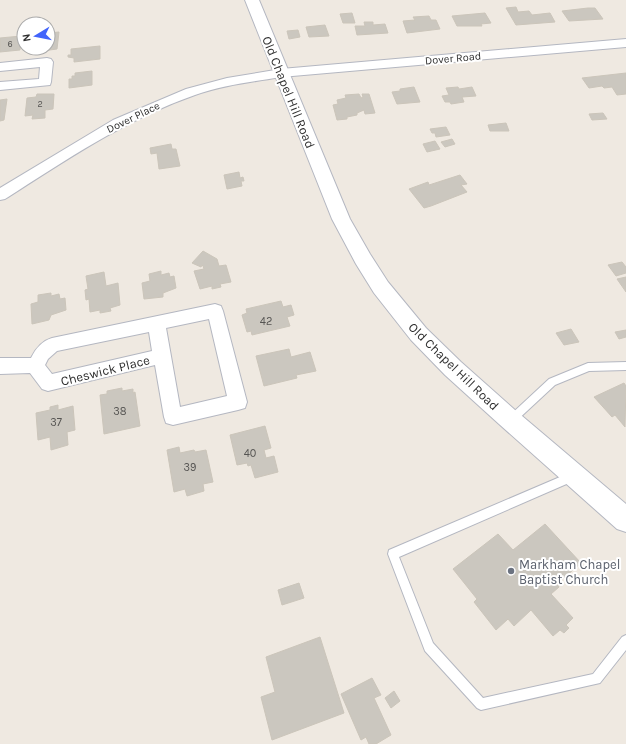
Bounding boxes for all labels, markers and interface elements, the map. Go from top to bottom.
north arrow [16,16,56,56]
text: N [20,33,34,43]
street label: Old Chapel Hill Road [259,34,318,150]
house number: 6 [7,39,13,49]
street label: Dover Road [424,50,482,67]
house number: 2 [37,99,43,109]
street label: Dover Place [104,99,162,136]
house number: 42 [260,315,272,328]
street label: Old Chapel Hill Road [405,319,502,413]
street label: Cheswick Place [59,352,151,389]
house number: 38 [113,405,127,418]
house number: 37 [50,416,62,429]
house number: 40 [244,447,256,460]
house number: 39 [184,461,196,474]
place label: Markham Chapel Baptist Church [519,557,620,587]
marker: Markham Chapel Baptist Church [506,566,516,576]

